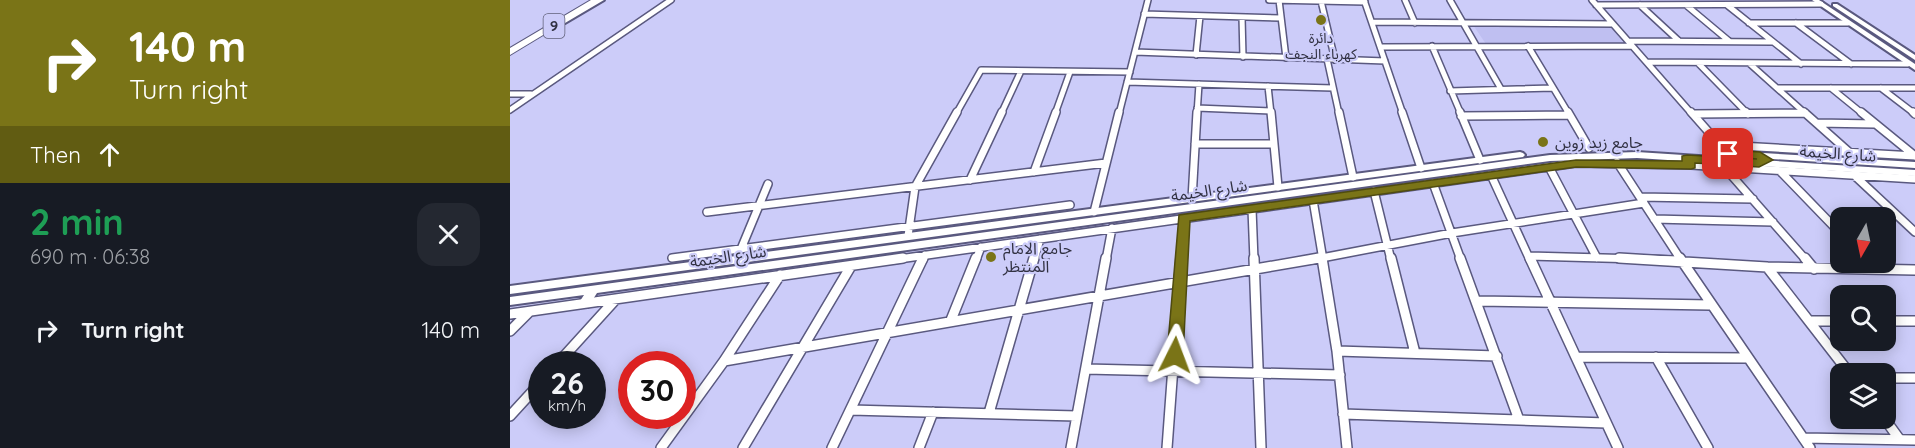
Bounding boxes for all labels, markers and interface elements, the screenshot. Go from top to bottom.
marker: دائرة كهرباء النجف [1314,13,1328,27]
road number: 9 [544,14,564,38]
text: 140 m [129,20,246,73]
icon: right [30,24,108,102]
place label: دائرة كهرباء النجف [1285,29,1357,63]
text: Turn right [129,72,248,106]
pin [1702,128,1753,179]
place label: جامع زيد زوين [1555,132,1643,155]
marker: جامع زيد زوين [1536,135,1550,149]
icon: arrive [1711,137,1744,170]
icon: ahead [93,138,126,171]
street label: شارع الخيمة [1799,140,1877,169]
text: Then [30,141,81,169]
street label: شارع الخيمة [1170,175,1249,208]
text: 2 min [30,199,124,244]
button: close [417,203,480,266]
north arrow [1830,207,1896,273]
map controls [1830,207,1896,429]
place label: جامع الامام المنتظر [1002,238,1072,276]
street label: شارع الخيمة [689,241,768,274]
text: 690 m · 06:38 [30,244,150,269]
marker: جامع الامام المنتظر [984,250,998,264]
button: search [1830,285,1896,351]
icon: right [30,314,63,347]
text: Turn right [81,316,185,344]
text: 140 m [421,316,480,344]
position arrow [1143,323,1207,387]
speed limit sign: 30 [618,351,696,429]
button: layers [1830,363,1896,429]
text: 26 [550,364,584,402]
text: km/h [548,396,586,415]

